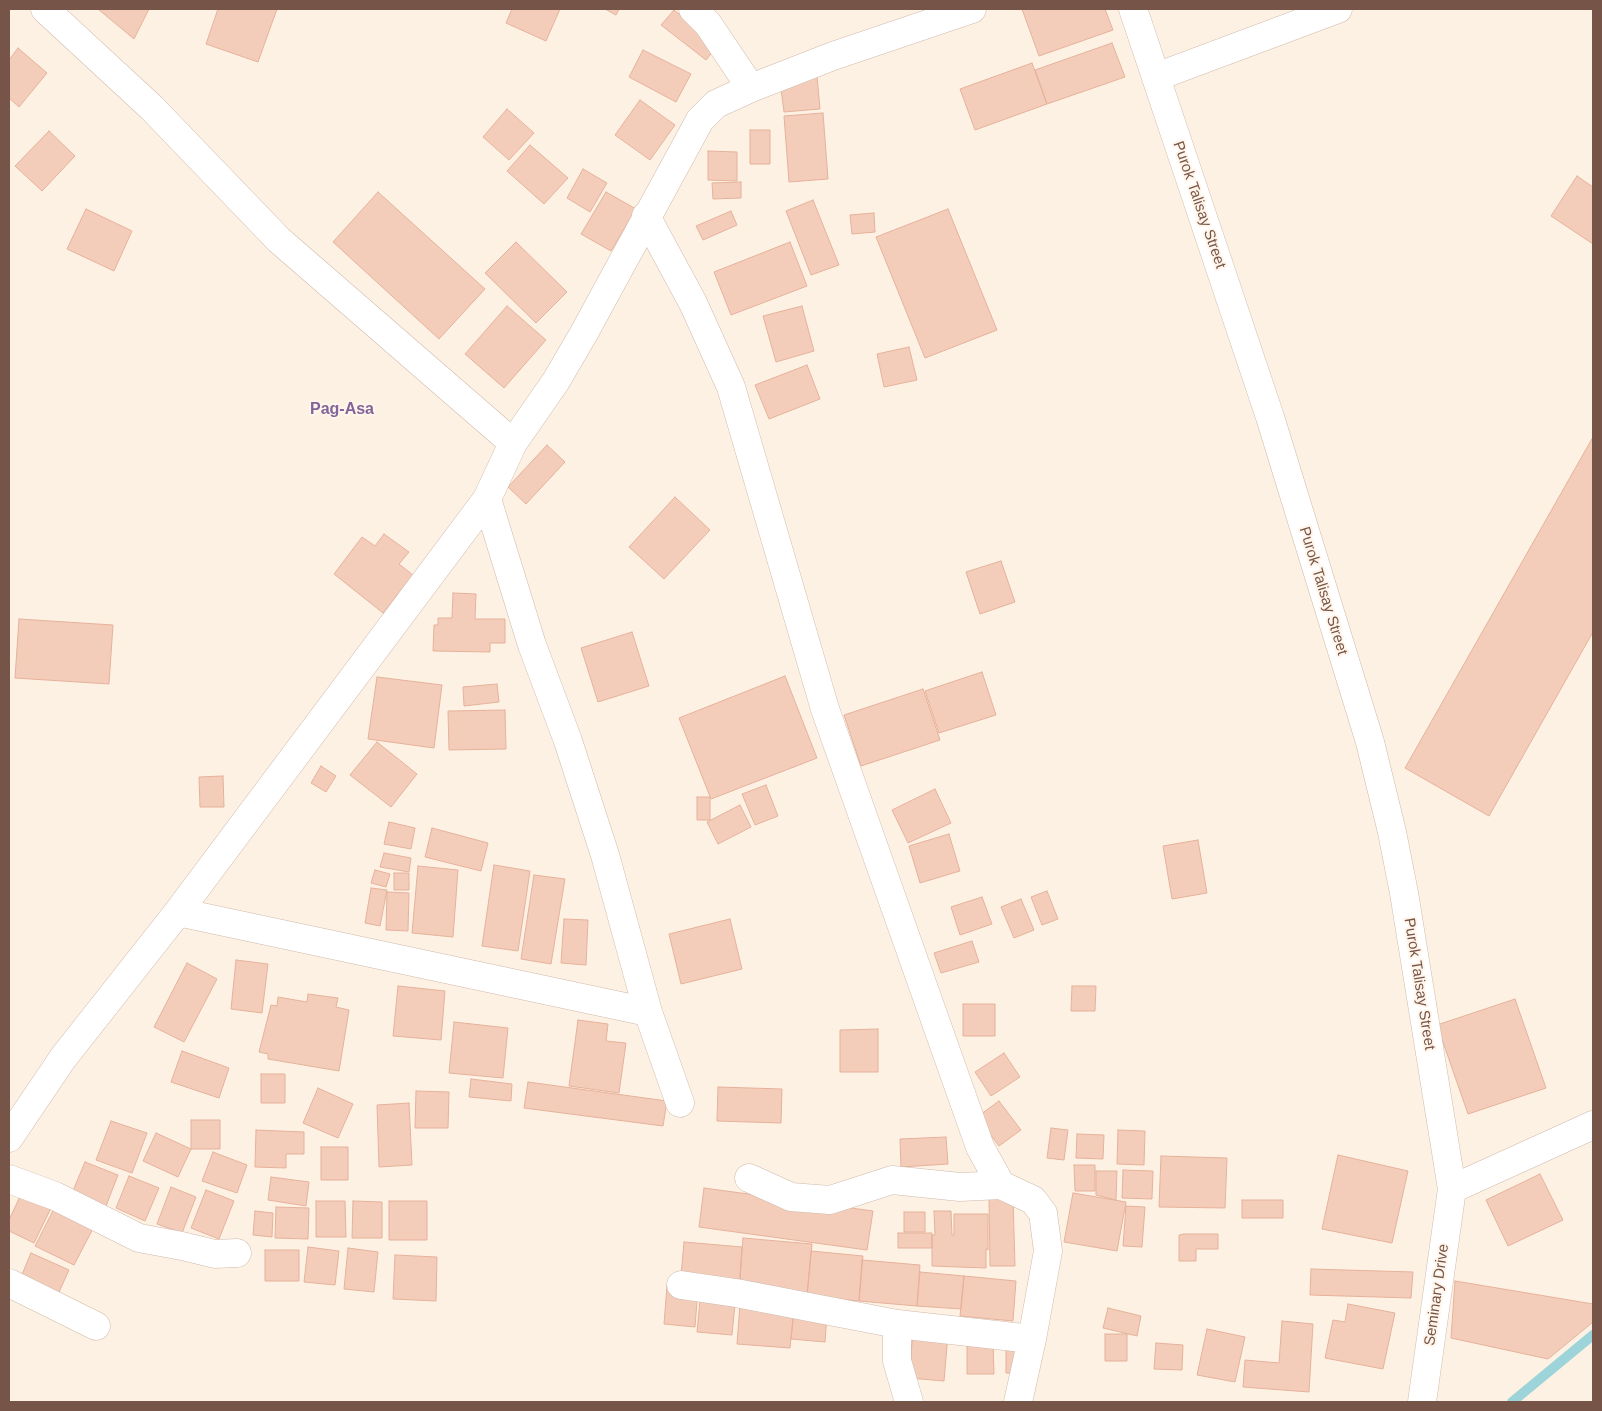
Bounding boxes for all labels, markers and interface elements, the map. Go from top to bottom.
street label: Purok Talisay Street [1169,139,1229,271]
district label: Pag-Asa [310,400,374,420]
street label: Purok Talisay Street [1295,525,1351,657]
street label: Purok Talisay Street [1400,917,1438,1051]
street label: Seminary Drive [1421,1243,1453,1347]

